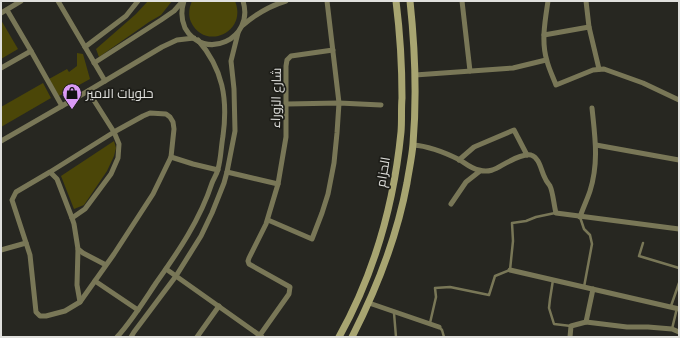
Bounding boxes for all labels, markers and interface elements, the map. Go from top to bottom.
street label: شارع الزوراء [268,68,285,128]
shop icon: حلويات الامير [61,82,83,110]
place label: حلويات الامير [85,86,153,101]
street label: الحزام [373,156,395,189]

